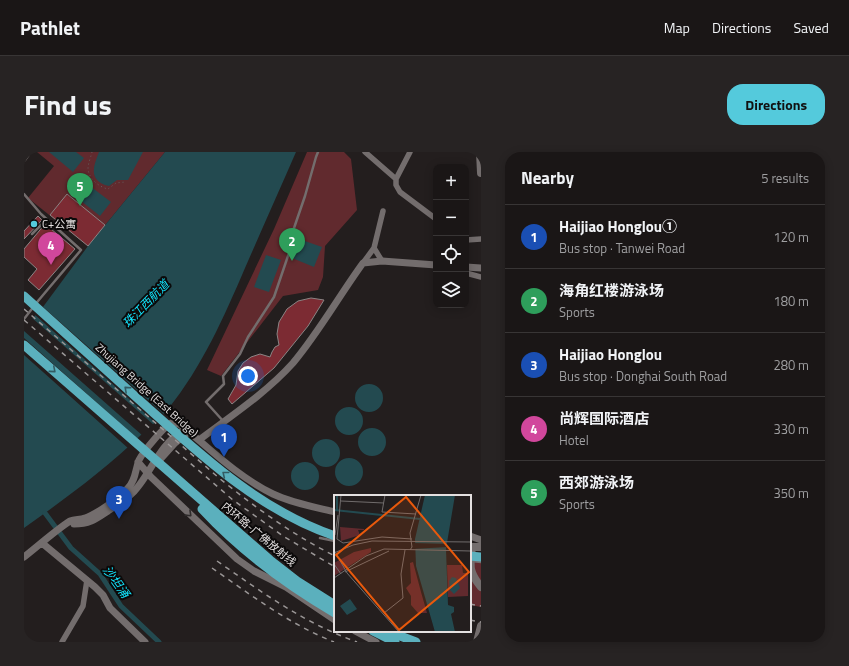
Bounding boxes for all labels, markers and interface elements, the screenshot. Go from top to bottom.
text: Pathlet [20,13,80,42]
text: Map [664,17,690,38]
text: Directions [712,17,771,38]
text: Saved [793,17,829,38]
text: Find us [24,83,112,126]
button: Directions [727,84,825,125]
map controls [433,164,469,308]
button: + [433,164,469,200]
text: Nearby [521,165,574,191]
text: 5 results [761,168,809,188]
pin: 5 [67,173,93,206]
button: − [433,200,469,236]
text: Haijiao Honglou① [559,215,677,238]
place label: C+公寓 [42,216,76,232]
marker: C+公寓 [29,219,39,229]
text: 1 [530,227,538,247]
text: 120 m [773,227,809,247]
pin: 2 [279,228,305,261]
pin: 4 [38,232,64,265]
button: locate [433,236,469,272]
text: Bus stop · Tanwei Road [559,238,685,258]
button: layers [433,272,469,308]
water label: 珠江西航道 [118,274,175,332]
text: 海角红楼游泳场 [559,279,664,302]
text: 2 [530,291,538,311]
text: 180 m [773,291,809,311]
text: Sports [559,302,595,322]
street label: Zhujiang Bridge (East Bridge) [92,340,202,441]
text: Haijiao Honglou [559,343,662,366]
text: 3 [530,355,538,375]
text: 280 m [773,355,809,375]
one-way arrow [49,366,56,373]
your location [238,366,258,386]
text: Bus stop · Donghai South Road [559,366,727,386]
one-way arrow [124,386,132,393]
text: 尚辉国际酒店 [559,407,649,430]
text: 4 [530,419,538,439]
text: 330 m [773,419,809,439]
pin: 1 [211,424,237,457]
text: Hotel [559,430,589,450]
text: 西郊游泳场 [559,471,634,494]
one-way arrow [222,472,230,479]
text: 5 [530,483,538,503]
text: 350 m [773,483,809,503]
pin: 3 [106,486,132,519]
text: Sports [559,494,595,514]
inset map [334,495,471,632]
street label: 内环路-广佛放射线 [218,498,300,570]
one-way arrow [184,509,192,516]
water label: 沙坦涌 [98,562,136,603]

